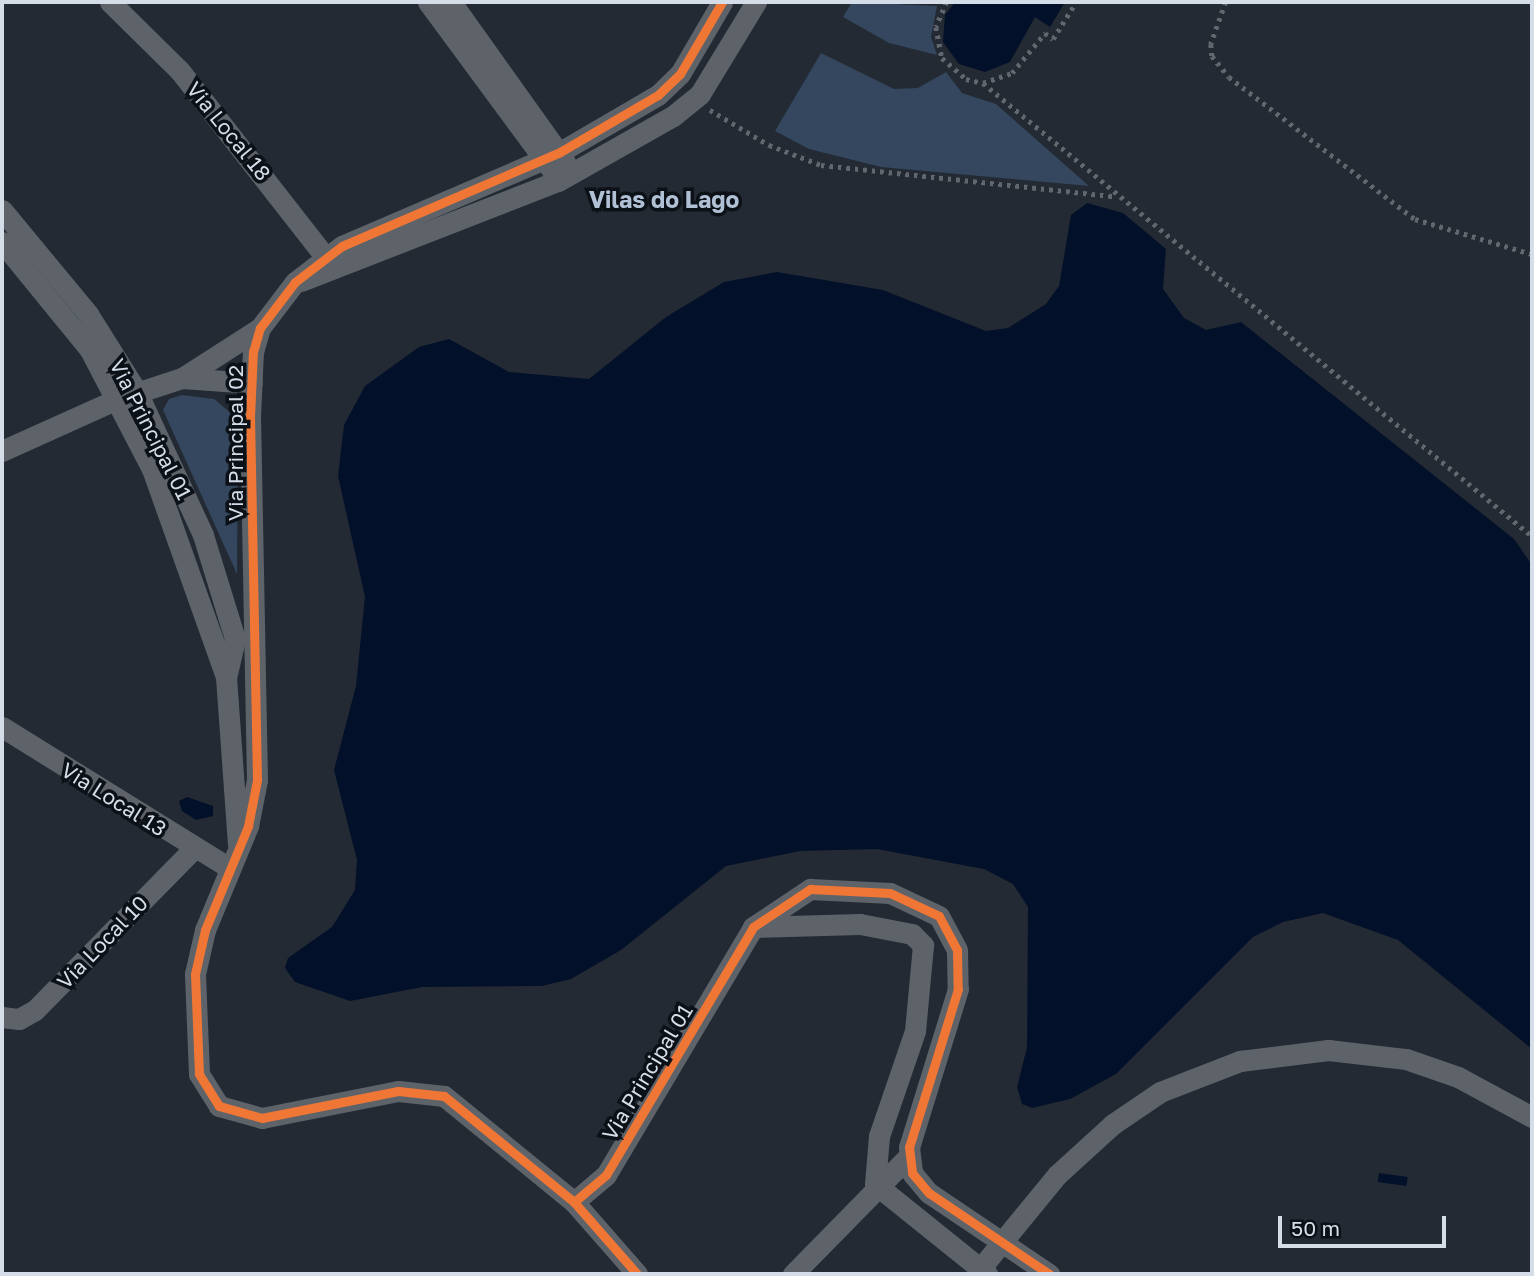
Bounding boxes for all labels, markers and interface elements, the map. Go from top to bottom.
street label: Via Local 18 [182,77,276,185]
district label: Vilas do Lago [589,185,739,213]
street label: Via Principal 01 [105,355,197,503]
street label: Via Principal 02 [222,365,248,521]
street label: Via Local 13 [57,757,171,841]
street label: Via Local 10 [51,890,153,994]
street label: Via Principal 01 [596,999,698,1145]
scale bar [1282,1202,1450,1246]
text: 50 m [1291,1215,1340,1241]

